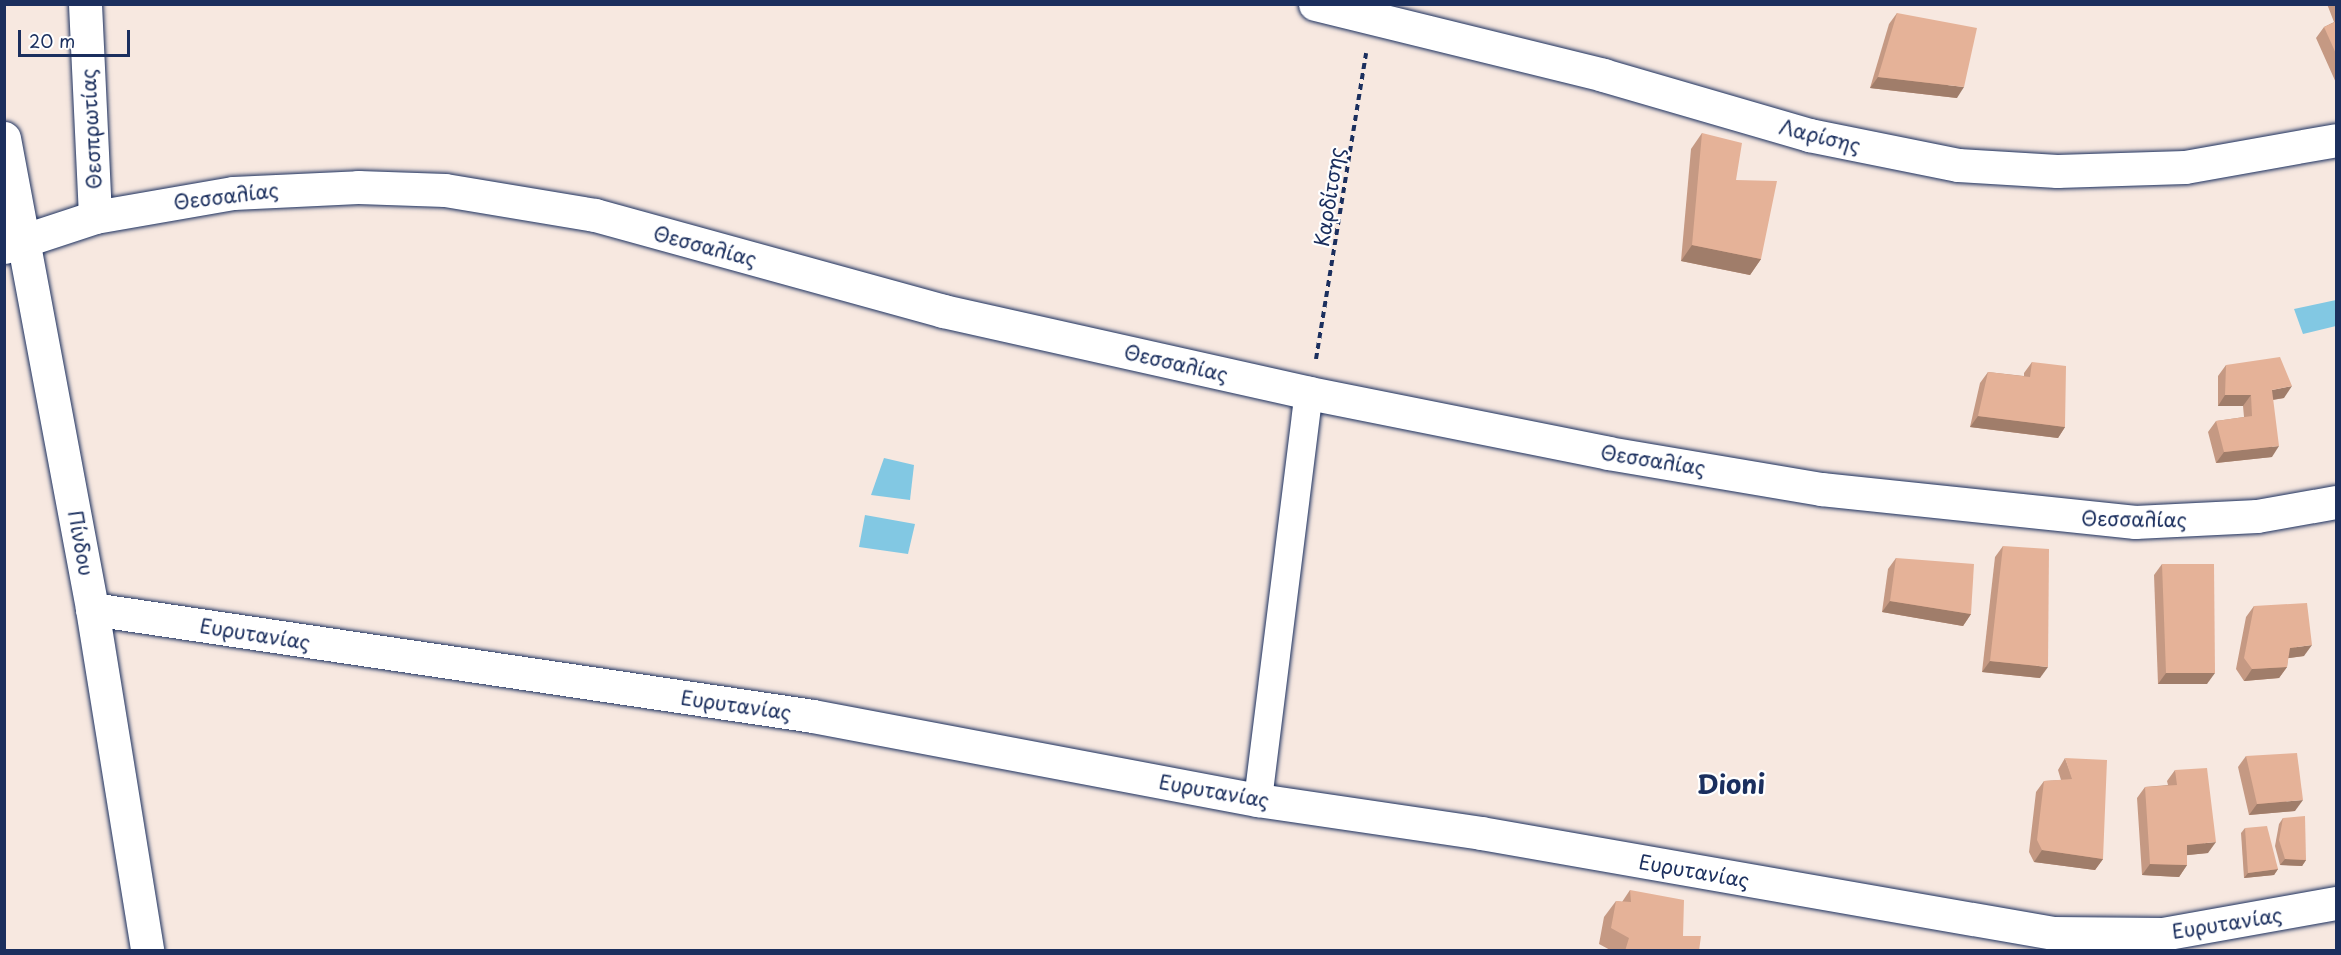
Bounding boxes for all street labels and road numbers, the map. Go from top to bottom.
street label: Θεσπρωτίας [76,68,106,190]
street label: Λαρίσης [1777,114,1863,158]
street label: Καρδίτσης [1309,146,1349,248]
street label: Θεσσαλίας [172,178,280,214]
street label: Θεσσαλίας [651,221,759,271]
street label: Θεσσαλίας [1122,339,1230,387]
street label: Θεσσαλίας [1599,440,1707,480]
street label: Θεσσαλίας [2081,506,2187,532]
street label: Πίνδου [63,508,99,578]
street label: Ευρυτανίας [198,613,312,655]
street label: Ευρυτανίας [679,685,793,725]
street label: Ευρυτανίας [1157,770,1271,812]
street label: Ευρυτανίας [1637,850,1751,892]
street label: Ευρυτανίας [2170,902,2284,944]

